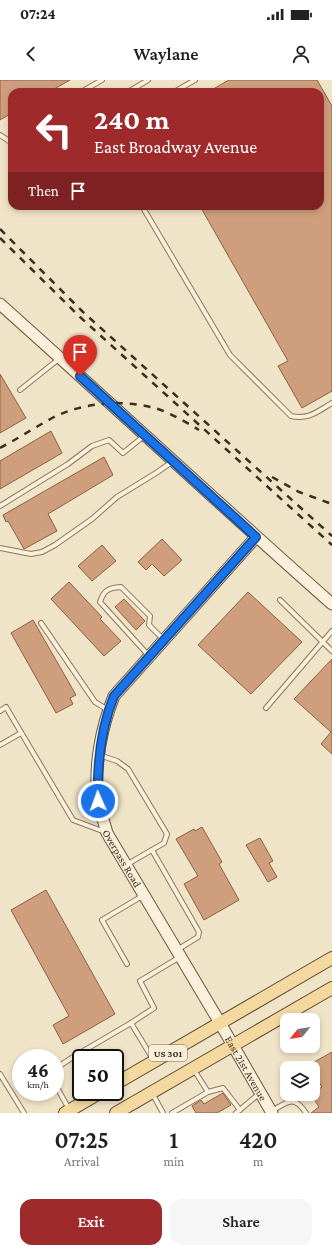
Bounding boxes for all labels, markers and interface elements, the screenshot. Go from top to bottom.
text: 07:24 [20,6,56,22]
icon: back [20,43,42,65]
icon: person [290,43,312,65]
text: Waylane [134,44,198,64]
icon: left [28,104,80,156]
text: 240 m [94,104,169,135]
text: East Broadway Avenue [94,137,257,157]
icon: arrive [67,180,89,202]
text: Then [28,183,59,199]
pin [63,335,97,376]
icon: arrive [69,341,91,363]
position arrow [77,780,119,822]
street label: Overpass Road [100,827,144,889]
north arrow [280,1013,320,1053]
map controls [280,1013,320,1101]
street label: East 21st Avenue [223,1034,270,1103]
road number: US 301 [149,1045,187,1061]
speed limit sign: 50 [72,1049,124,1101]
text: 46 [27,1059,49,1081]
button: layers [280,1061,320,1101]
text: km/h [27,1079,49,1090]
text: 07:25 [55,1126,109,1153]
text: 1 [170,1126,178,1153]
text: 420 [239,1126,277,1153]
text: Arrival [64,1154,99,1169]
text: min [163,1154,184,1169]
text: m [253,1154,263,1169]
button: Exit [20,1199,162,1245]
button: Share [170,1199,312,1245]

